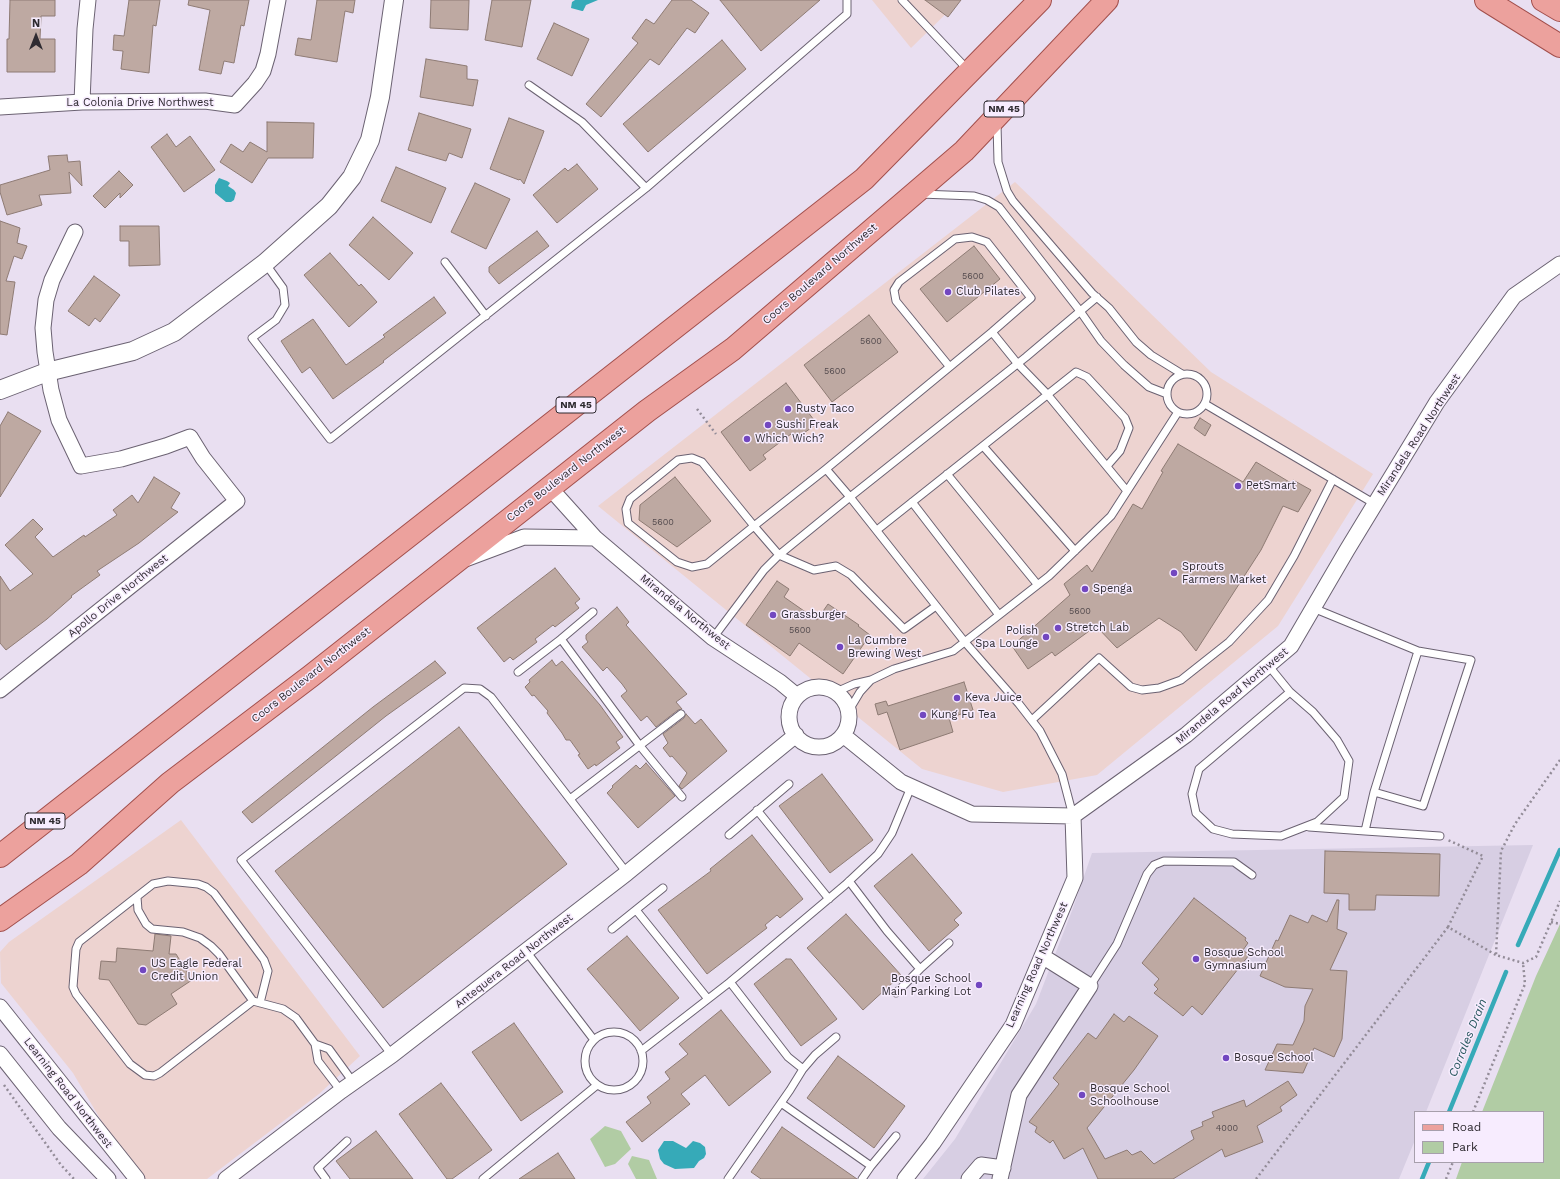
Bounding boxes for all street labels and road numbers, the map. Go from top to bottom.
street label: La Colonia Drive Northwest [66,96,214,110]
road number: NM 45 [984,101,1024,117]
street label: Coors Boulevard Northwest [760,221,880,327]
street label: Mirandela Road Northwest [1375,372,1463,498]
road number: NM 45 [556,397,596,413]
street label: Coors Boulevard Northwest [504,423,628,525]
street label: Apollo Drive Northwest [65,552,171,640]
street label: Mirandela Northwest [637,572,733,652]
street label: Coors Boulevard Northwest [249,624,373,726]
street label: Mirandela Road Northwest [1173,645,1291,747]
road number: NM 45 [25,813,65,829]
street label: Learning Road Northwest [1003,900,1071,1030]
street label: Antequera Road Northwest [453,911,575,1011]
street label: Learning Road Northwest [21,1035,115,1151]

